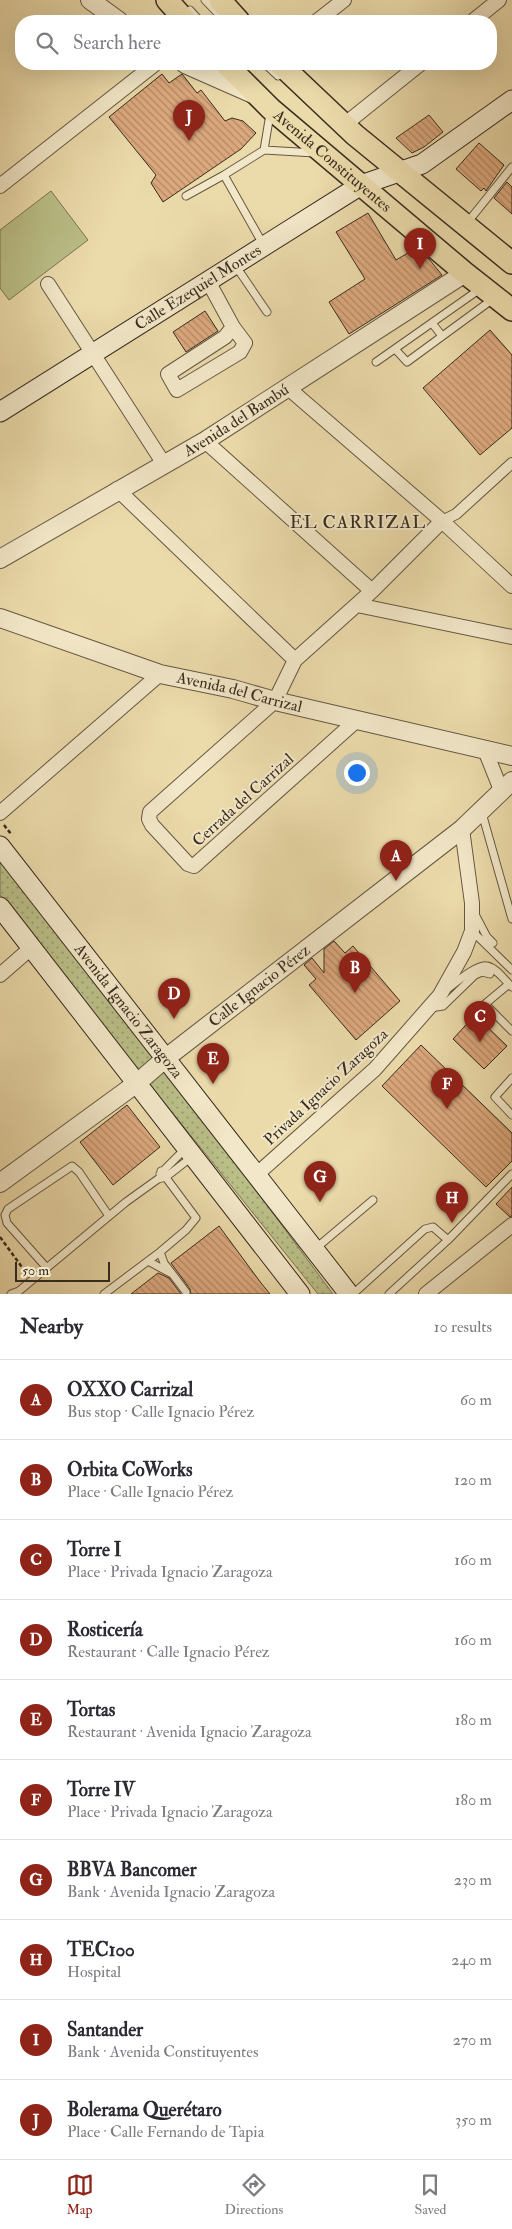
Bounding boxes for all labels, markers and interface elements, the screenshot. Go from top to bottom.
search box [15,15,497,70]
icon: search [33,29,61,57]
text: Search here [73,31,161,55]
pin: J [173,100,205,141]
street label: Avenida Constituyentes [268,105,396,216]
pin: I [404,228,436,269]
street label: Calle Ezequiel Montes [131,240,265,335]
street label: Avenida del Bambú [179,379,293,462]
district label: EL CARRIZAL [290,511,426,534]
street label: Avenida del Carrizal [174,667,304,717]
street label: Cerrada del Carrizal [188,749,298,851]
your location [344,760,370,786]
pin: A [380,840,412,881]
street label: Avenida Ignacio Zaragoza [69,939,187,1083]
street label: Calle Ignacio Pérez [205,940,315,1031]
pin: B [339,952,371,993]
pin: D [158,978,190,1019]
pin: C [464,1001,496,1042]
street label: Privada Ignacio Zaragoza [260,1024,393,1150]
pin: E [197,1043,229,1084]
pin: F [431,1068,463,1109]
pin: G [304,1161,336,1202]
pin: H [436,1182,468,1223]
scale bar [15,1259,110,1282]
text: 50 m [22,1262,49,1279]
text: Nearby [20,1313,83,1340]
text: 10 results [434,1317,492,1337]
text: OXXO Carrizal [67,1378,193,1402]
text: A [31,1390,41,1410]
text: 60 m [460,1390,492,1410]
text: Bus stop · Calle Ignacio Pérez [67,1402,254,1422]
text: Orbita CoWorks [67,1458,192,1482]
text: B [31,1470,41,1490]
text: 120 m [454,1470,492,1490]
text: Place · Calle Ignacio Pérez [67,1482,233,1502]
text: Torre I [67,1538,122,1562]
text: C [30,1550,42,1570]
text: 160 m [454,1550,492,1570]
text: Place · Privada Ignacio Zaragoza [67,1562,273,1582]
text: Rosticería [67,1618,143,1642]
text: D [29,1630,43,1650]
text: 160 m [454,1630,492,1650]
text: Restaurant · Calle Ignacio Pérez [67,1642,270,1662]
text: Tortas [67,1698,115,1722]
text: E [30,1710,42,1730]
text: 180 m [455,1710,492,1730]
text: Restaurant · Avenida Ignacio Zaragoza [67,1722,312,1742]
text: Torre IV [67,1778,135,1802]
text: F [31,1790,41,1810]
text: 180 m [455,1790,492,1810]
text: Place · Privada Ignacio Zaragoza [67,1802,273,1822]
text: BBVA Bancomer [67,1858,196,1882]
text: G [29,1870,43,1890]
text: 230 m [454,1870,492,1890]
text: Bank · Avenida Ignacio Zaragoza [67,1882,275,1902]
text: TEC100 [67,1938,135,1962]
text: H [29,1950,43,1970]
text: 240 m [451,1950,492,1970]
text: Hospital [67,1962,121,1982]
text: Santander [67,2018,143,2042]
text: I [33,2030,39,2050]
text: 270 m [453,2030,492,2050]
text: Bank · Avenida Constituyentes [67,2042,258,2062]
text: Bolerama Querétaro [67,2098,222,2122]
text: J [33,2110,39,2130]
text: 350 m [455,2110,492,2130]
text: Place · Calle Fernando de Tapia [67,2122,264,2142]
tab: Map [66,2171,94,2218]
tab: Directions [225,2171,283,2218]
tab: Saved [414,2171,446,2218]

